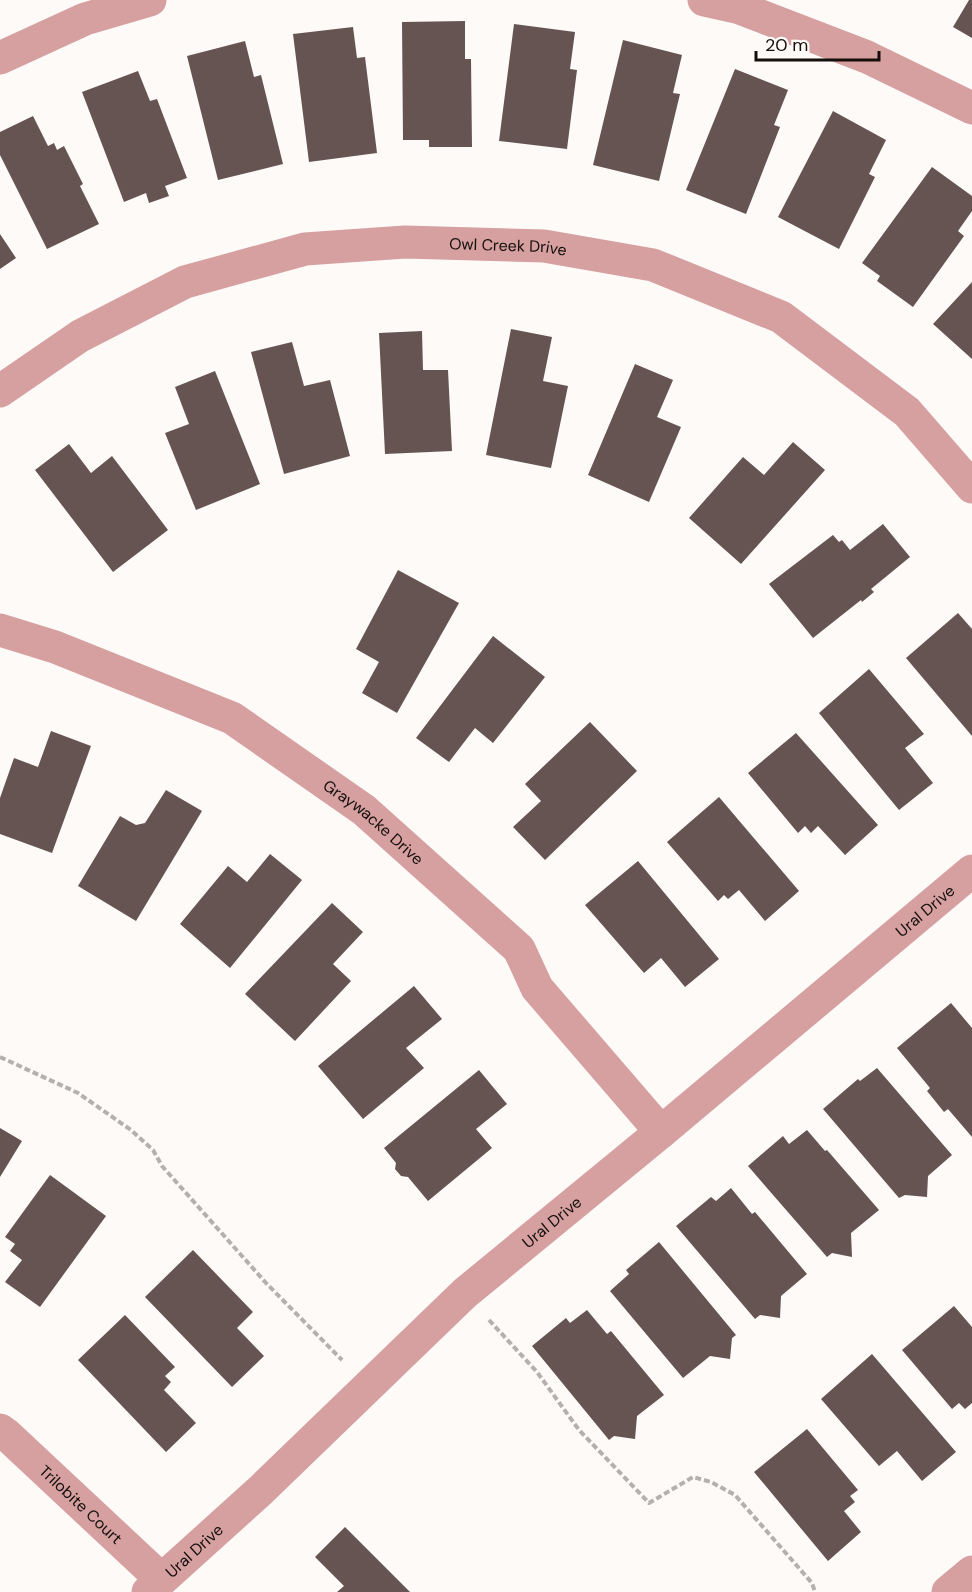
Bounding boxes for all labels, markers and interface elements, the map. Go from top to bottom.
scale bar [756,24,879,62]
text: 20 m [765,33,808,57]
street label: Owl Creek Drive [449,233,568,261]
street label: Graywacke Drive [319,775,428,869]
street label: Ural Drive [891,880,959,942]
street label: Ural Drive [518,1192,586,1253]
street label: Trilobite Court [35,1461,127,1549]
street label: Ural Drive [161,1519,228,1582]

